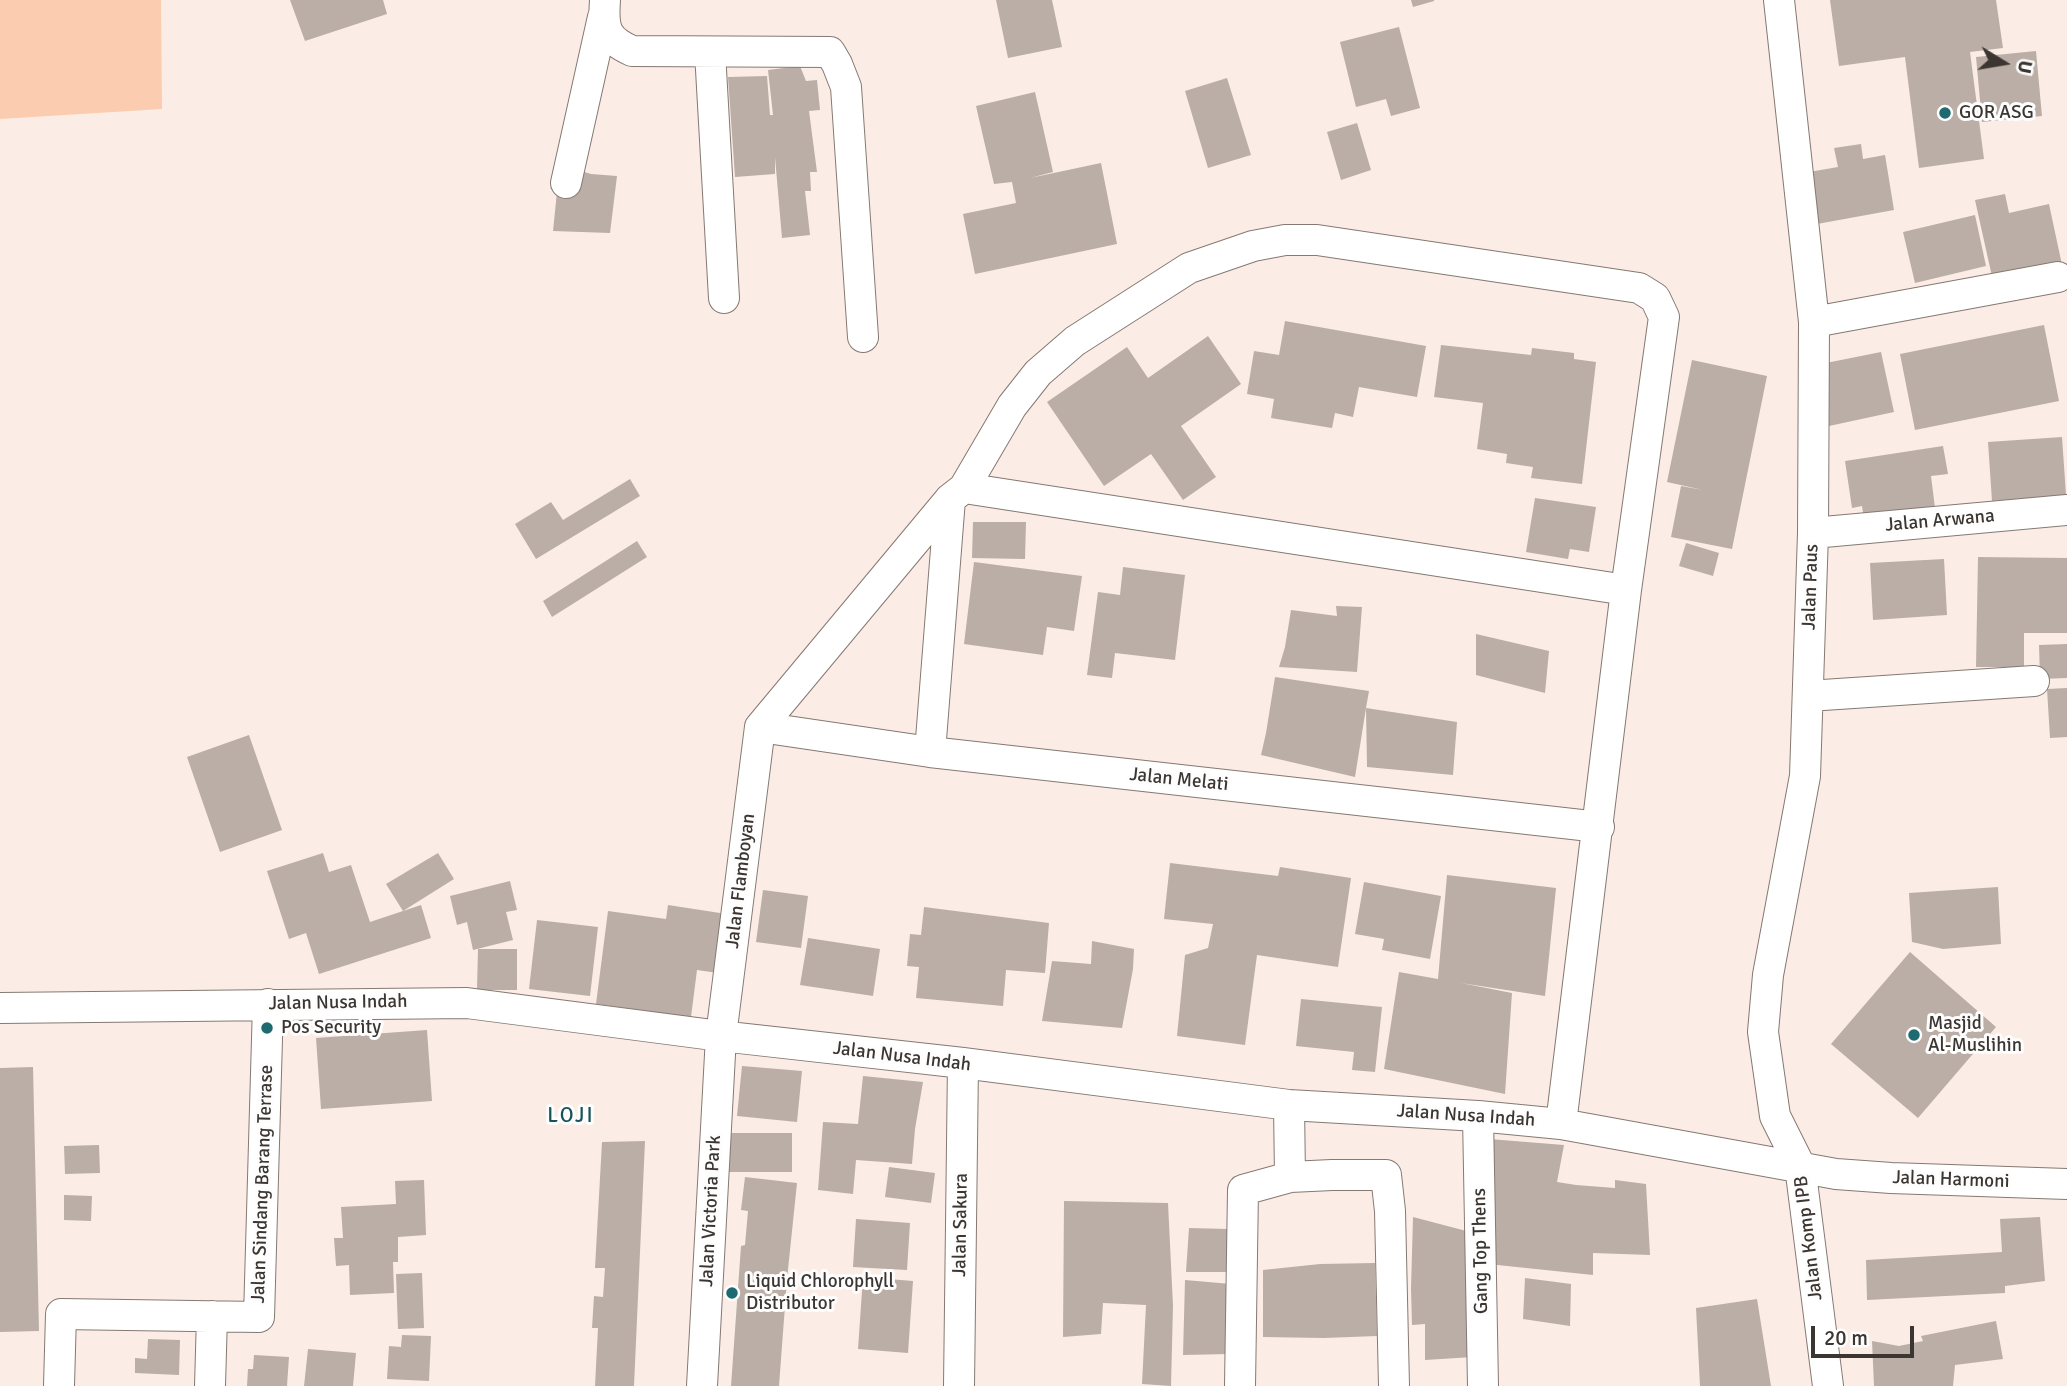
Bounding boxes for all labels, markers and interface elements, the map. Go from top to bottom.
north arrow [1969,28,2039,98]
text: U [2012,58,2038,76]
place label: GOR ASG [1959,102,2034,124]
marker: GOR ASG [1937,105,1953,121]
street label: Jalan Arwana [1884,505,1996,537]
street label: Jalan Paus [1798,544,1824,630]
street label: Jalan Melati [1128,763,1230,797]
street label: Jalan Flamboyan [721,812,761,950]
street label: Jalan Nusa Indah [268,990,408,1016]
place label: Masjid Al-Muslihin [1928,1013,2022,1057]
place label: Pos Security [281,1017,381,1039]
marker: Pos Security [259,1020,275,1036]
marker: Masjid Al-Muslihin [1906,1027,1922,1043]
street label: Jalan Nusa Indah [832,1037,972,1077]
street label: Jalan Sindang Barang Terrase [247,1064,279,1304]
street label: Jalan Nusa Indah [1396,1100,1536,1132]
district label: LOJI [548,1103,594,1129]
street label: Jalan Victoria Park [696,1135,726,1287]
street label: Jalan Harmoni [1892,1167,2010,1193]
street label: Jalan Sakura [949,1173,973,1277]
street label: Jalan Komp IPB [1790,1174,1828,1302]
street label: Gang Top Thens [1469,1188,1493,1314]
place label: Liquid Chlorophyll Distributor [746,1271,894,1315]
marker: Liquid Chlorophyll Distributor [724,1285,740,1301]
scale bar [1815,1312,1918,1356]
text: 20 m [1824,1325,1868,1351]

